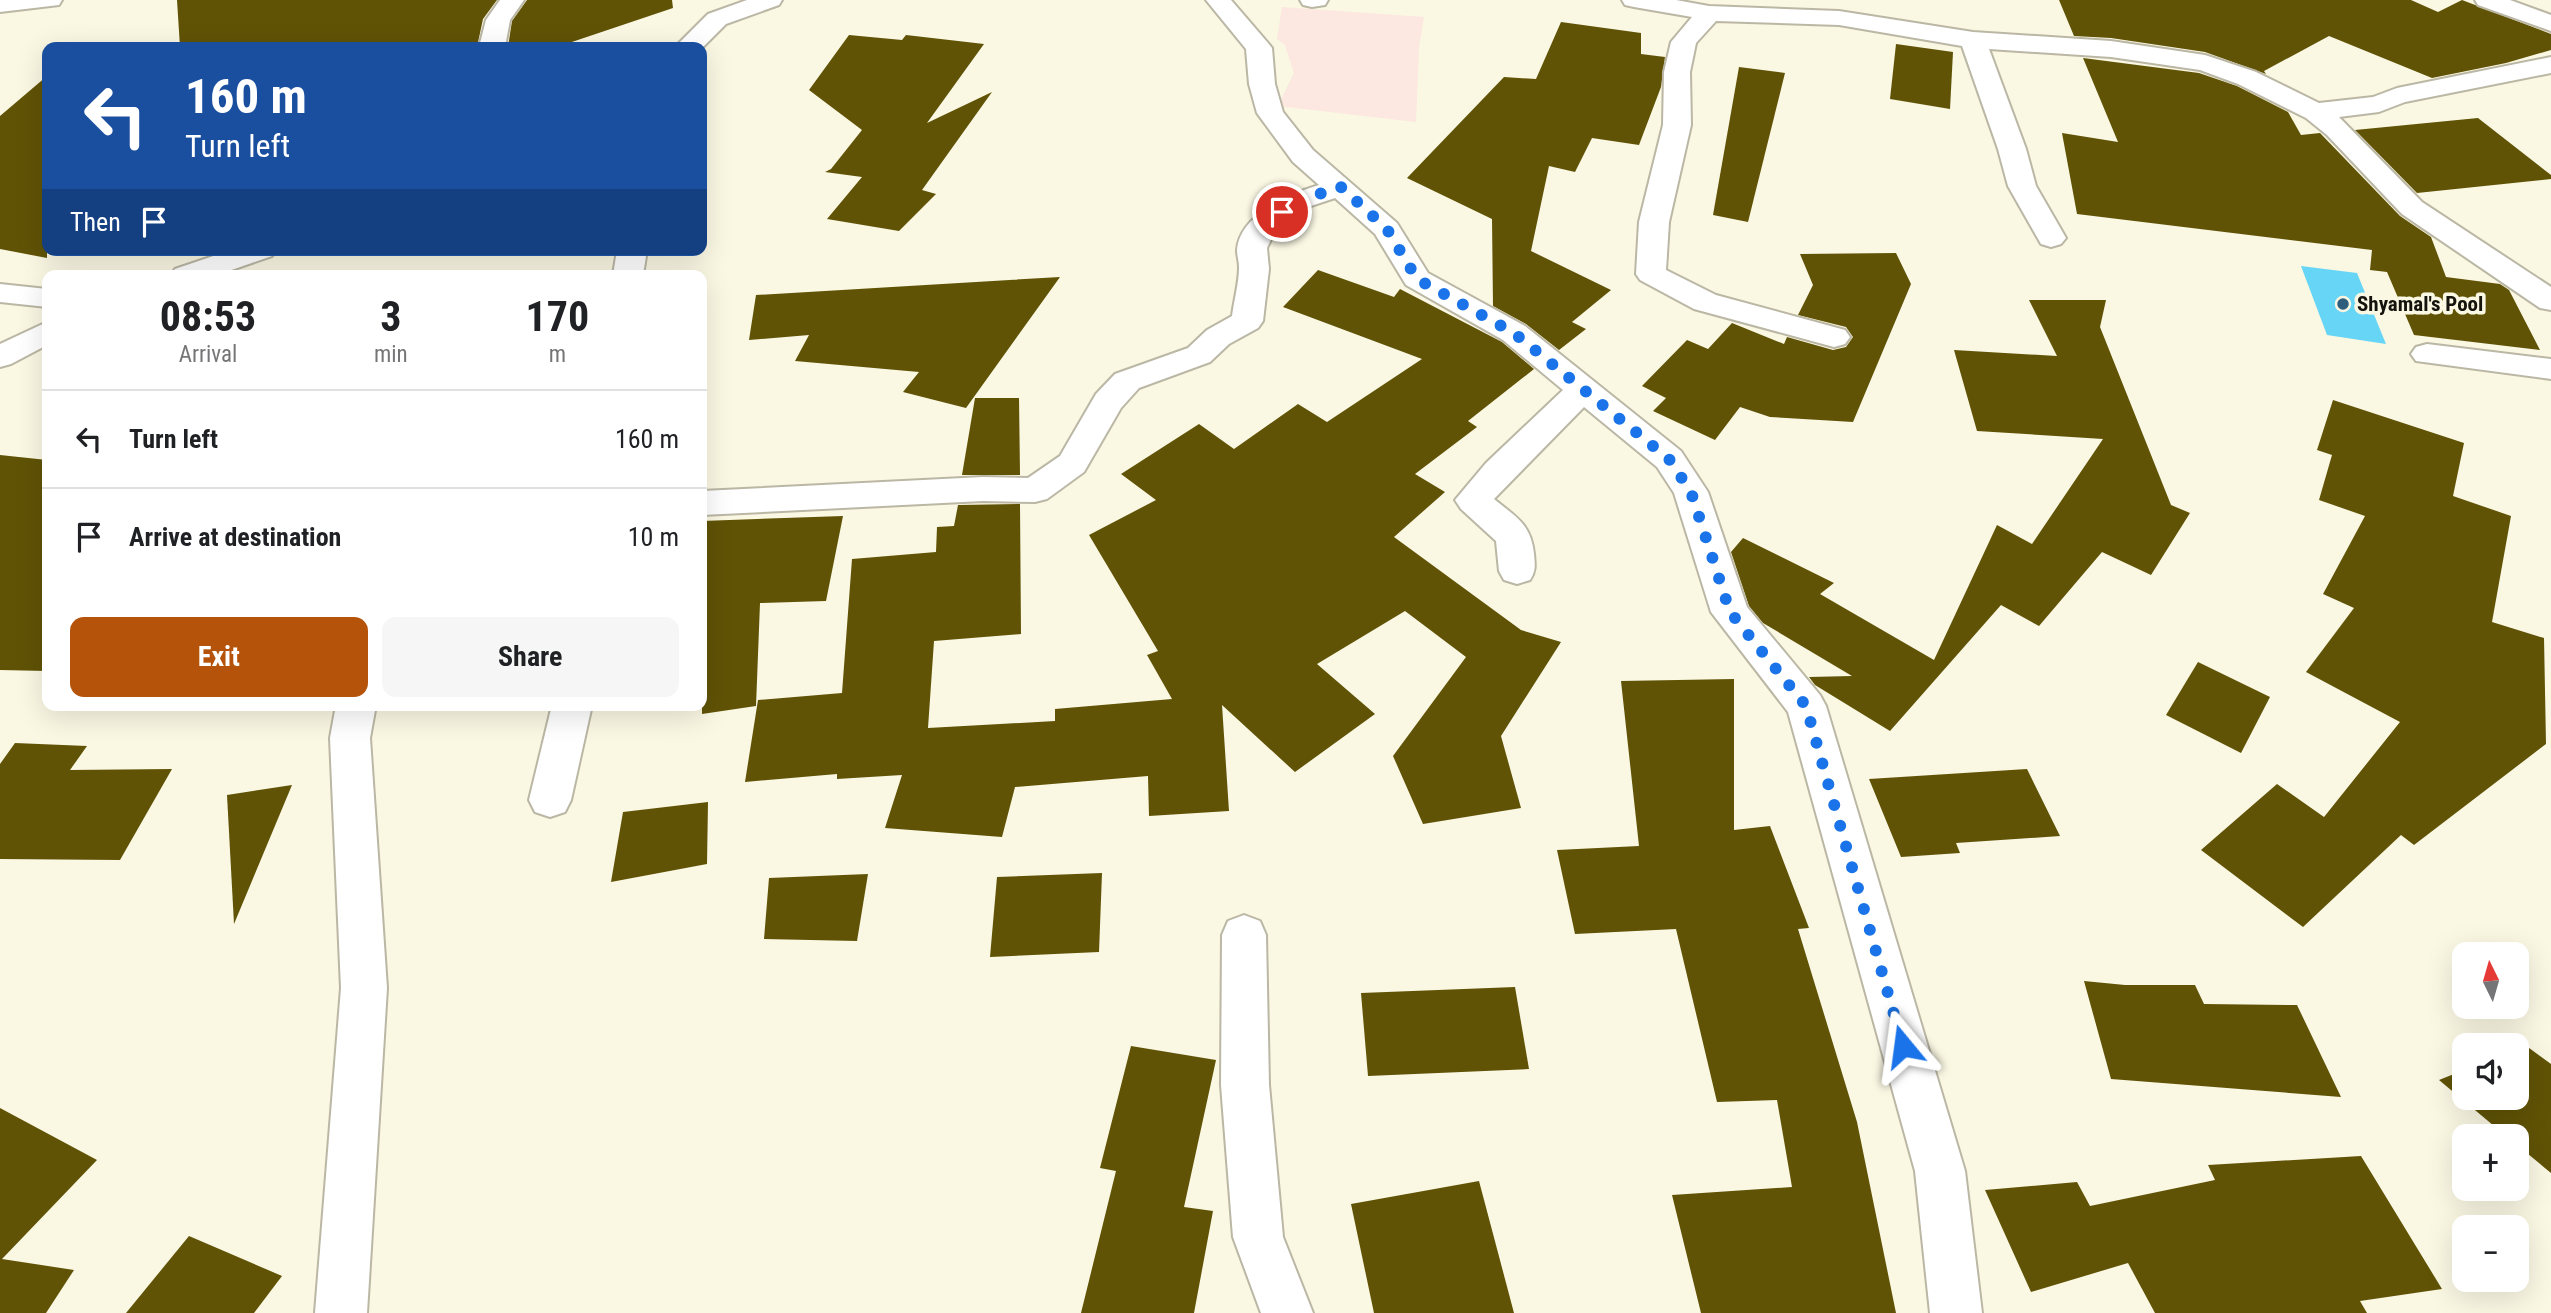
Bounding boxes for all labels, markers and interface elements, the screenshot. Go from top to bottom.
text: 160 m [185,68,307,125]
icon: left [70,70,161,161]
text: Turn left [185,127,290,165]
pin [1252,182,1312,242]
icon: arrive [1263,193,1301,231]
icon: arrive [135,203,173,241]
text: Then [70,207,121,237]
text: 08:53 [160,292,256,341]
text: 3 [380,292,401,341]
text: 170 [525,292,589,341]
place label: Shyamal's Pool [2357,292,2483,316]
marker: Shyamal's Pool [2335,296,2351,312]
text: Arrival [179,341,237,368]
text: min [374,341,408,368]
text: m [549,341,566,368]
icon: left [70,420,108,458]
text: Turn left [129,424,218,454]
text: 160 m [615,424,679,454]
icon: arrive [70,518,108,556]
text: Arrive at destination [129,522,341,552]
text: 10 m [628,522,679,552]
button: Exit [70,617,368,697]
button: Share [382,617,679,697]
north arrow [2452,942,2529,1018]
map controls [2452,942,2529,1292]
position arrow [1866,1009,1940,1083]
button: sound [2452,1033,2529,1110]
button: + [2452,1124,2529,1201]
button: − [2452,1215,2529,1292]

